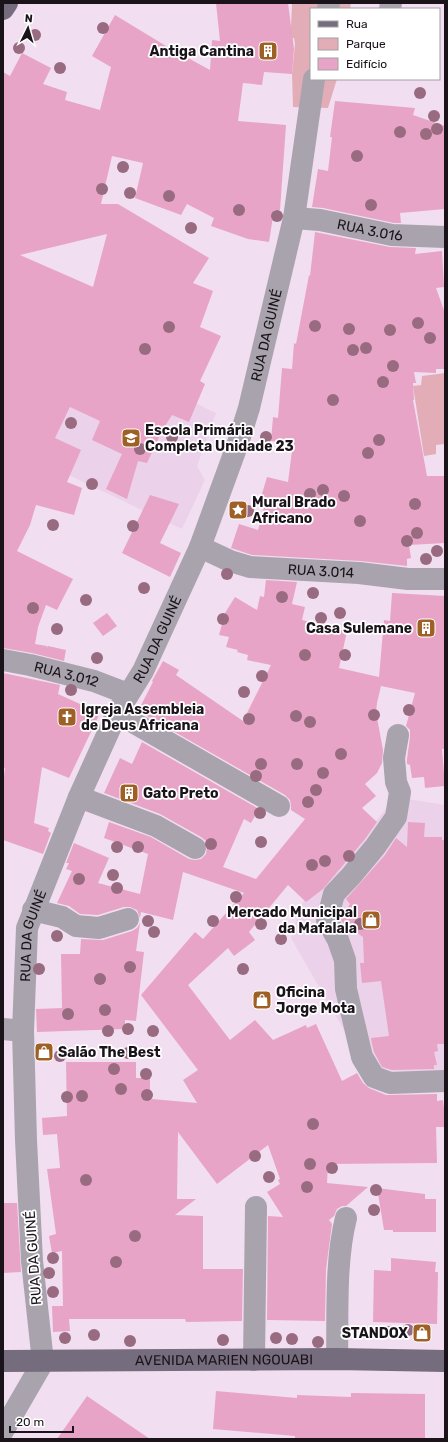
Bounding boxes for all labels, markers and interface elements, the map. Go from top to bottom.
north arrow [8,8,48,48]
legend [310,8,440,80]
text: N [24,12,33,25]
text: Rua [346,17,368,31]
text: Parque [346,37,386,51]
building icon: Antiga Cantina [257,40,279,62]
place label: Antiga Cantina [150,43,254,60]
text: Edifício [346,57,387,71]
street label: RUA 3.016 [336,216,403,244]
street label: RUA DA GUINÉ [248,287,286,383]
place label: Escola Primária Completa Unidade 23 [145,422,294,455]
school or university icon: Escola Primária Completa Unidade 23 [120,427,142,449]
place label: Mural Brado Africano [252,494,336,527]
place icon: Mural Brado Africano [227,499,249,521]
street label: RUA 3.014 [287,561,355,582]
street label: RUA DA GUINÉ [130,593,185,686]
building icon: Casa Sulemane [415,617,437,639]
place label: Casa Sulemane [306,620,412,637]
street label: RUA 3.012 [32,658,101,691]
place label: Igreja Assembleia de Deus Africana [81,701,204,734]
church icon: Igreja Assembleia de Deus Africana [56,706,78,728]
building icon: Gato Preto [118,782,140,804]
place label: Gato Preto [143,785,219,802]
street label: RUA DA GUINÉ [17,887,50,982]
place label: Mercado Municipal da Mafalala [227,904,357,937]
shop icon: Mercado Municipal da Mafalala [360,909,382,931]
place label: Oficina Jorge Mota [276,984,355,1017]
shop icon: Oficina Jorge Mota [251,989,273,1011]
shop icon: Salão The Best [33,1041,55,1063]
place label: Salão The Best [58,1044,161,1061]
street label: RUA DA GUINÉ [21,1210,45,1306]
shop icon: STANDOX [411,1322,433,1344]
place label: STANDOX [342,1325,408,1342]
street label: AVENIDA MARIEN NGOUABI [135,1351,313,1369]
scale bar [10,1408,73,1434]
text: 20 m [16,1415,44,1429]

